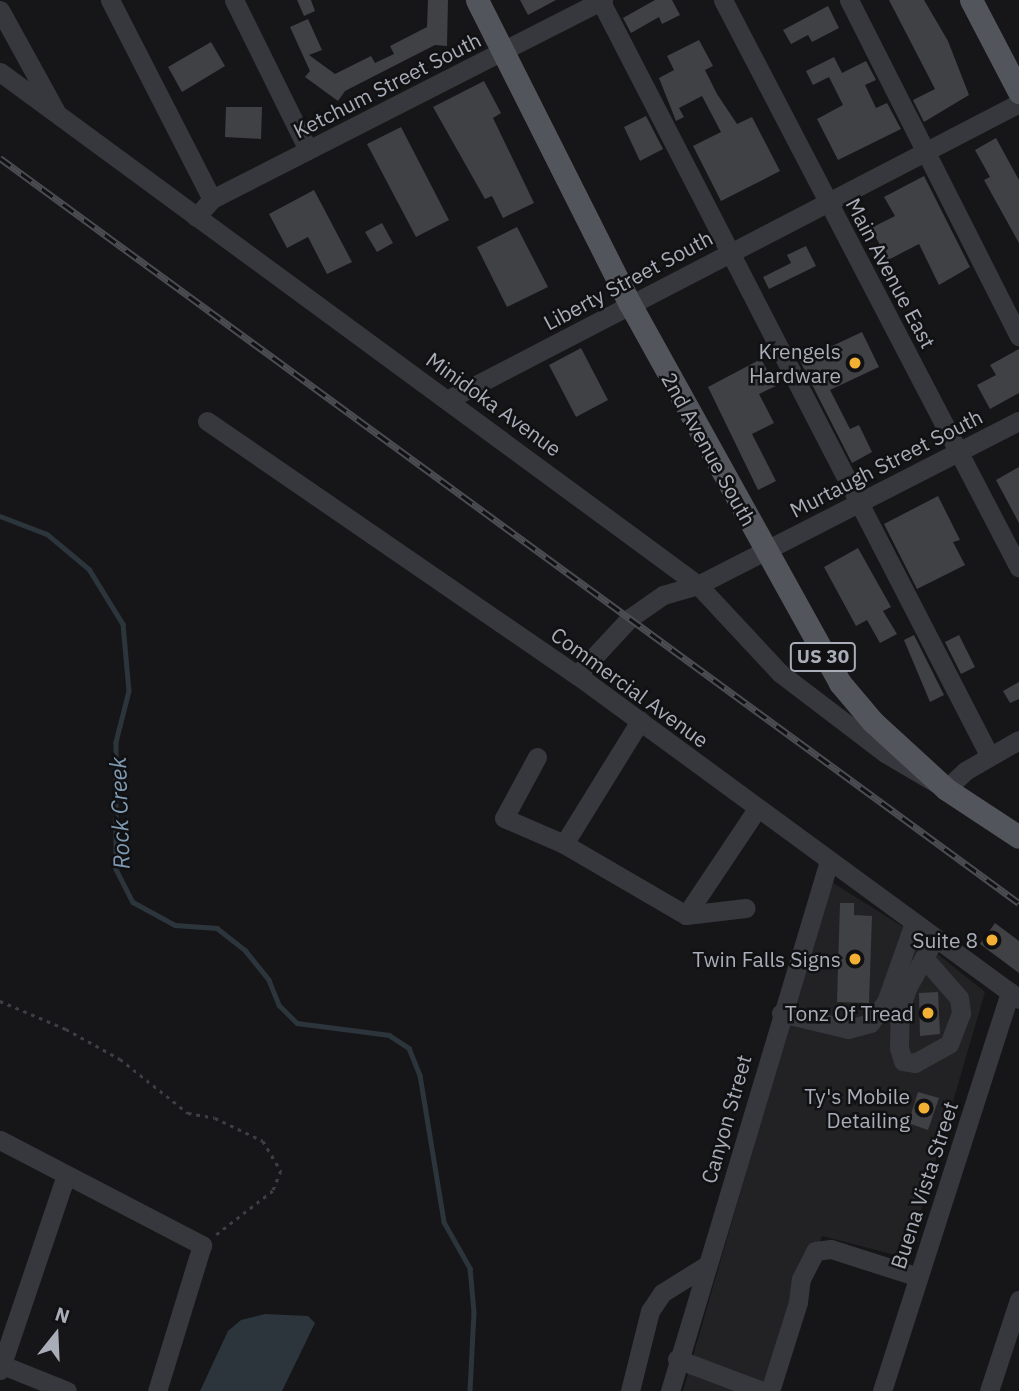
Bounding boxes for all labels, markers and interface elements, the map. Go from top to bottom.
street label: Ketchum Street South [289,27,485,143]
street label: Main Avenue East [841,194,941,352]
street label: Liberty Street South [539,225,717,335]
place label: Krengels Hardware [749,338,841,388]
street label: Minidoka Avenue [422,347,566,461]
marker: Krengels Hardware [847,355,863,371]
street label: 2nd Avenue South [656,368,762,530]
street label: Murtaugh Street South [785,403,987,523]
street label: Commercial Avenue [546,621,714,753]
road number: US 30 [790,642,856,672]
water label: Rock Creek [103,756,135,870]
place label: Suite 8 [912,927,978,953]
marker: Suite 8 [984,932,1000,948]
place label: Twin Falls Signs [692,946,841,972]
marker: Twin Falls Signs [847,951,863,967]
place label: Tonz Of Tread [785,1000,914,1026]
marker: Tonz Of Tread [920,1005,936,1021]
street label: Canyon Street [696,1052,756,1186]
place label: Ty's Mobile Detailing [804,1083,910,1133]
street label: Buena Vista Street [885,1098,963,1272]
marker: Ty's Mobile Detailing [916,1100,932,1116]
north arrow [21,1300,91,1370]
text: N [52,1301,73,1329]

